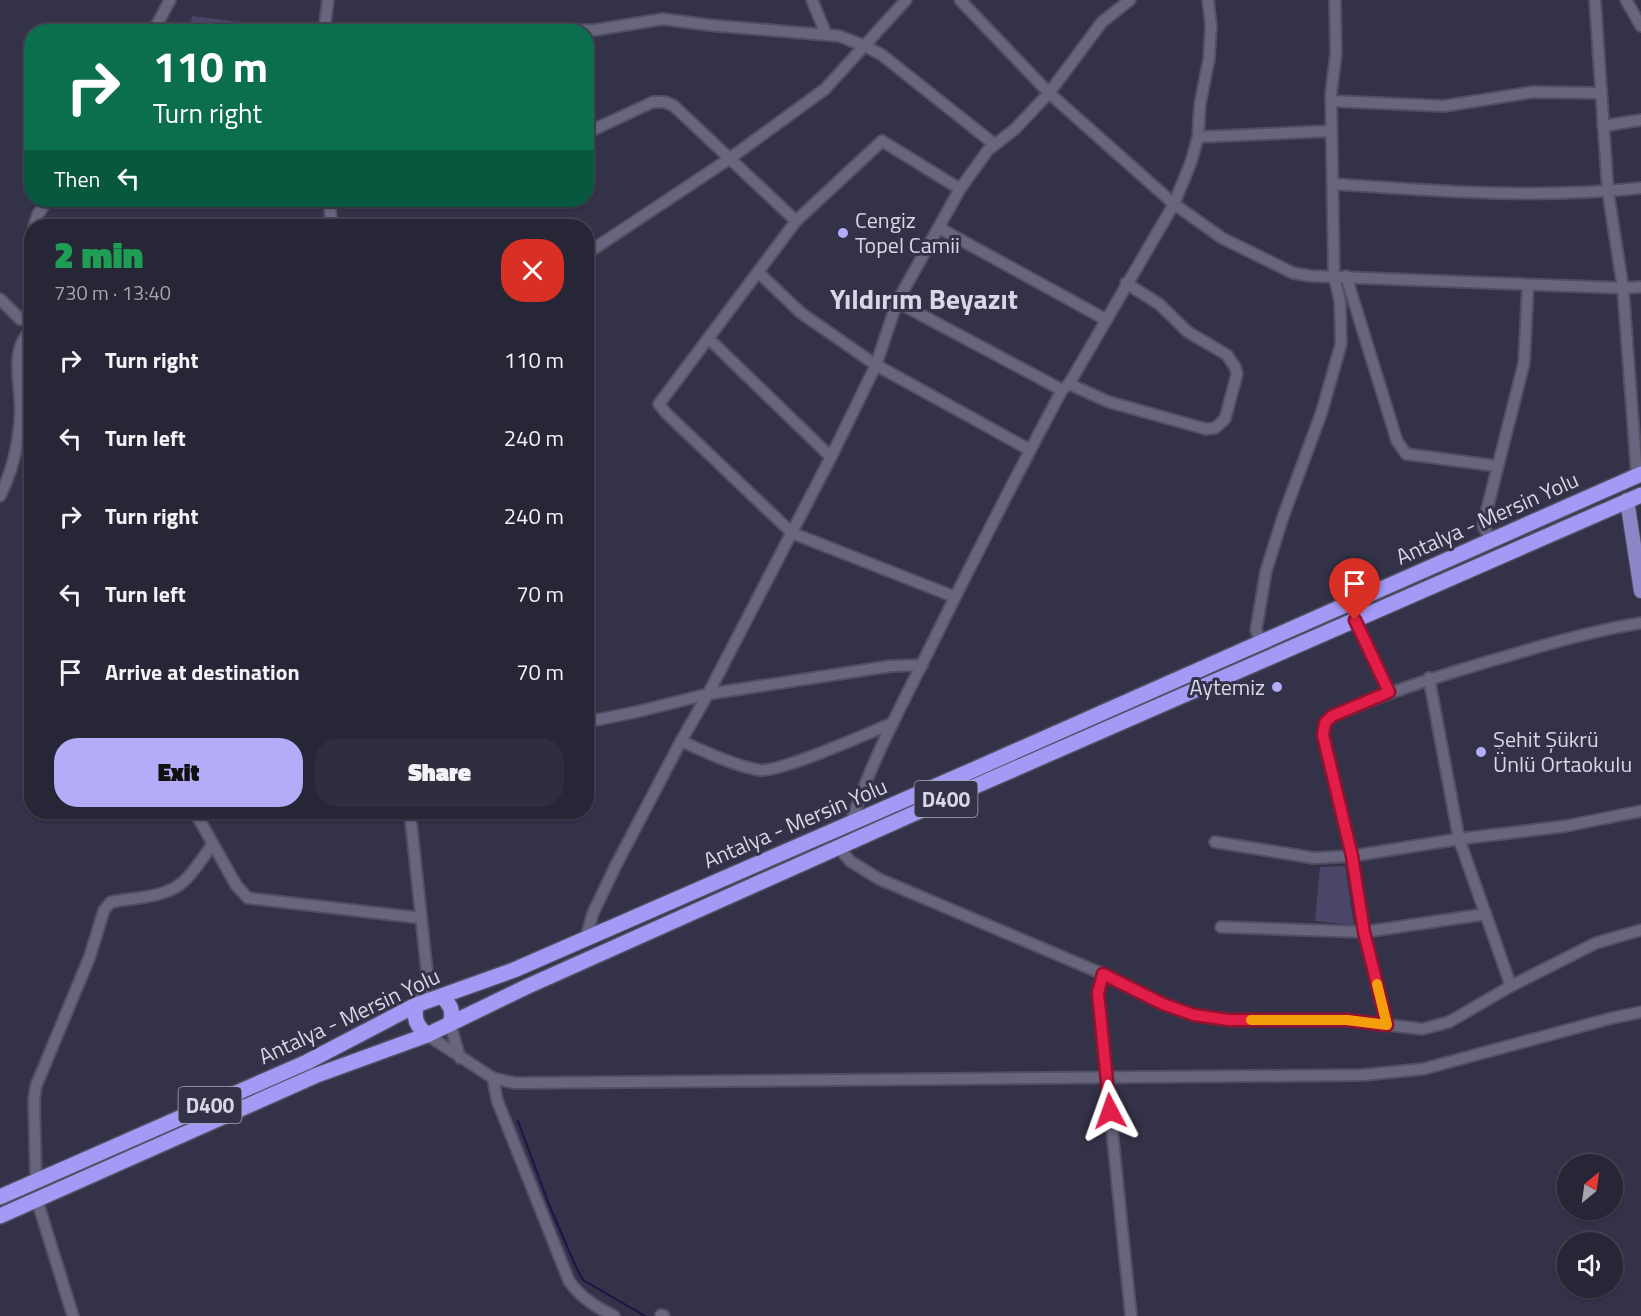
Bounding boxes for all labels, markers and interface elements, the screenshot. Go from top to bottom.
text: 110 m [153,34,268,98]
icon: right [54,48,132,126]
text: Turn right [153,92,262,133]
text: Then [54,162,100,196]
icon: left [112,162,145,195]
place label: Cengiz Topel Camii [855,203,960,262]
marker: Cengiz Topel Camii [836,226,850,240]
text: 2 min [54,227,143,282]
button: close [501,239,564,302]
text: 730 m · 13:40 [54,277,171,308]
district label: Yıldırım Beyazıt [830,277,1018,320]
text: Turn right [105,343,199,377]
text: 110 m [504,343,564,377]
icon: right [54,344,87,377]
text: Turn left [105,421,186,455]
text: 240 m [504,421,564,455]
icon: left [54,422,87,455]
street label: Antalya - Mersin Yolu [1390,462,1584,574]
text: Turn right [105,499,199,533]
text: 240 m [504,499,564,533]
icon: right [54,500,87,533]
pin [1329,558,1380,620]
icon: arrive [1338,567,1371,600]
text: Turn left [105,577,186,611]
text: 70 m [516,577,564,611]
icon: left [54,578,87,611]
text: Arrive at destination [105,655,300,689]
text: 70 m [516,655,564,689]
icon: arrive [54,656,87,689]
place label: Aytemiz [1190,670,1265,704]
marker: Aytemiz [1270,680,1284,694]
place label: Şehit Şükrü Ünlü Ortaokulu [1493,722,1632,781]
button: Exit [54,738,303,807]
button: Share [315,738,564,807]
marker: Şehit Şükrü Ünlü Ortaokulu [1474,745,1488,759]
street label: Antalya - Mersin Yolu [698,769,892,877]
road number: D400 [914,781,978,817]
street label: Antalya - Mersin Yolu [253,959,445,1073]
position arrow [1078,1079,1142,1143]
road number: D400 [178,1087,242,1123]
north arrow [1557,1154,1623,1220]
map controls [1557,1154,1623,1298]
button: sound [1557,1232,1623,1298]

